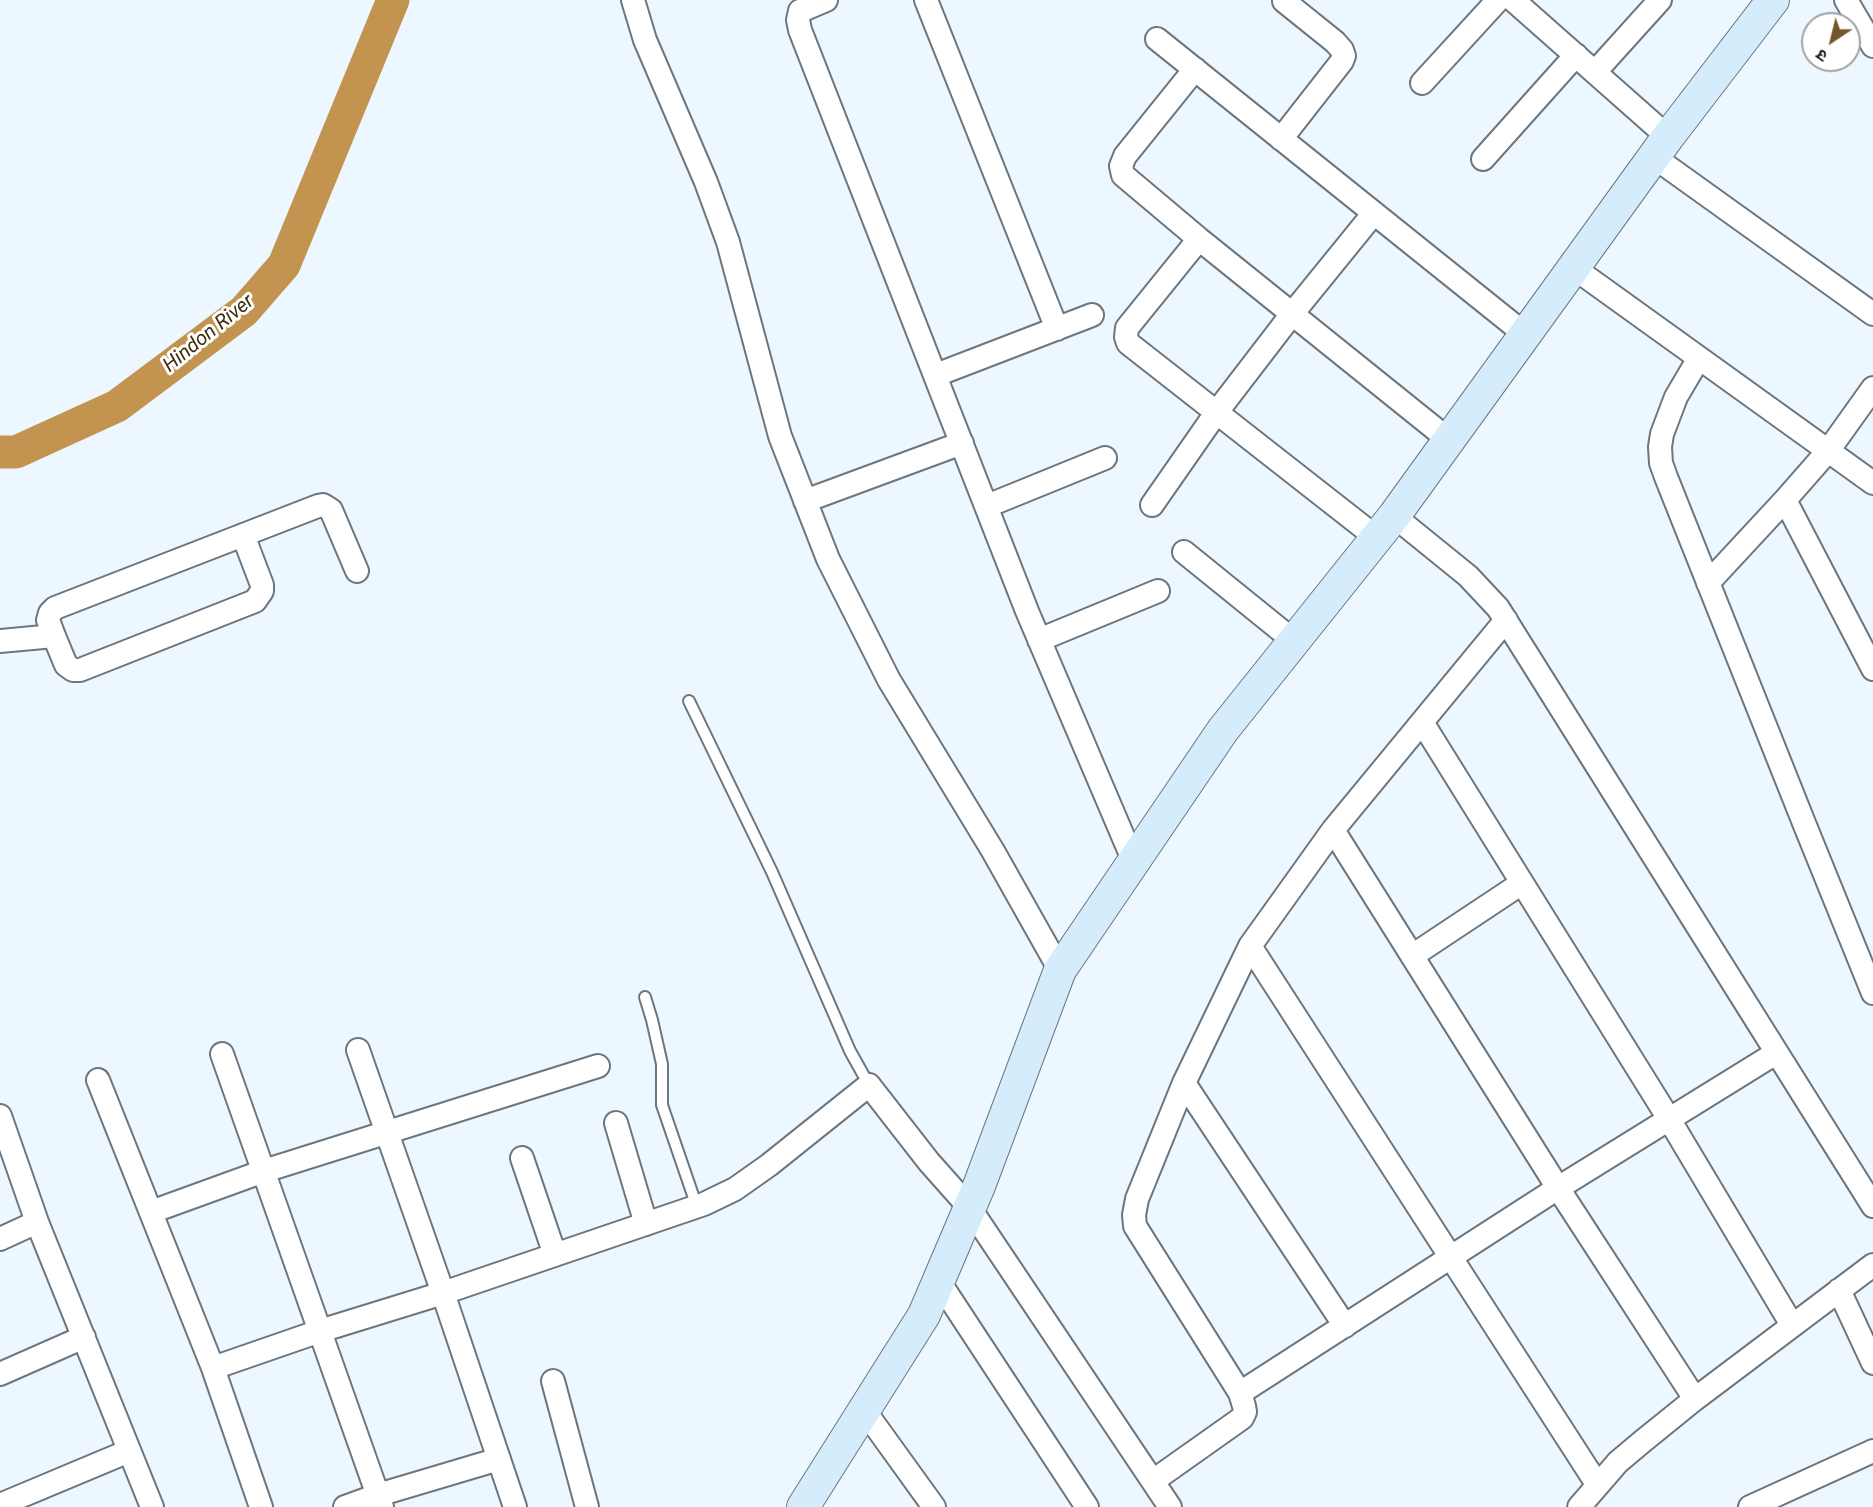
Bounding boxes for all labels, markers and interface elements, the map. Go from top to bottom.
north arrow [1801,12,1861,72]
text: उ [1812,45,1831,66]
water label: Hindon River [159,290,259,378]

